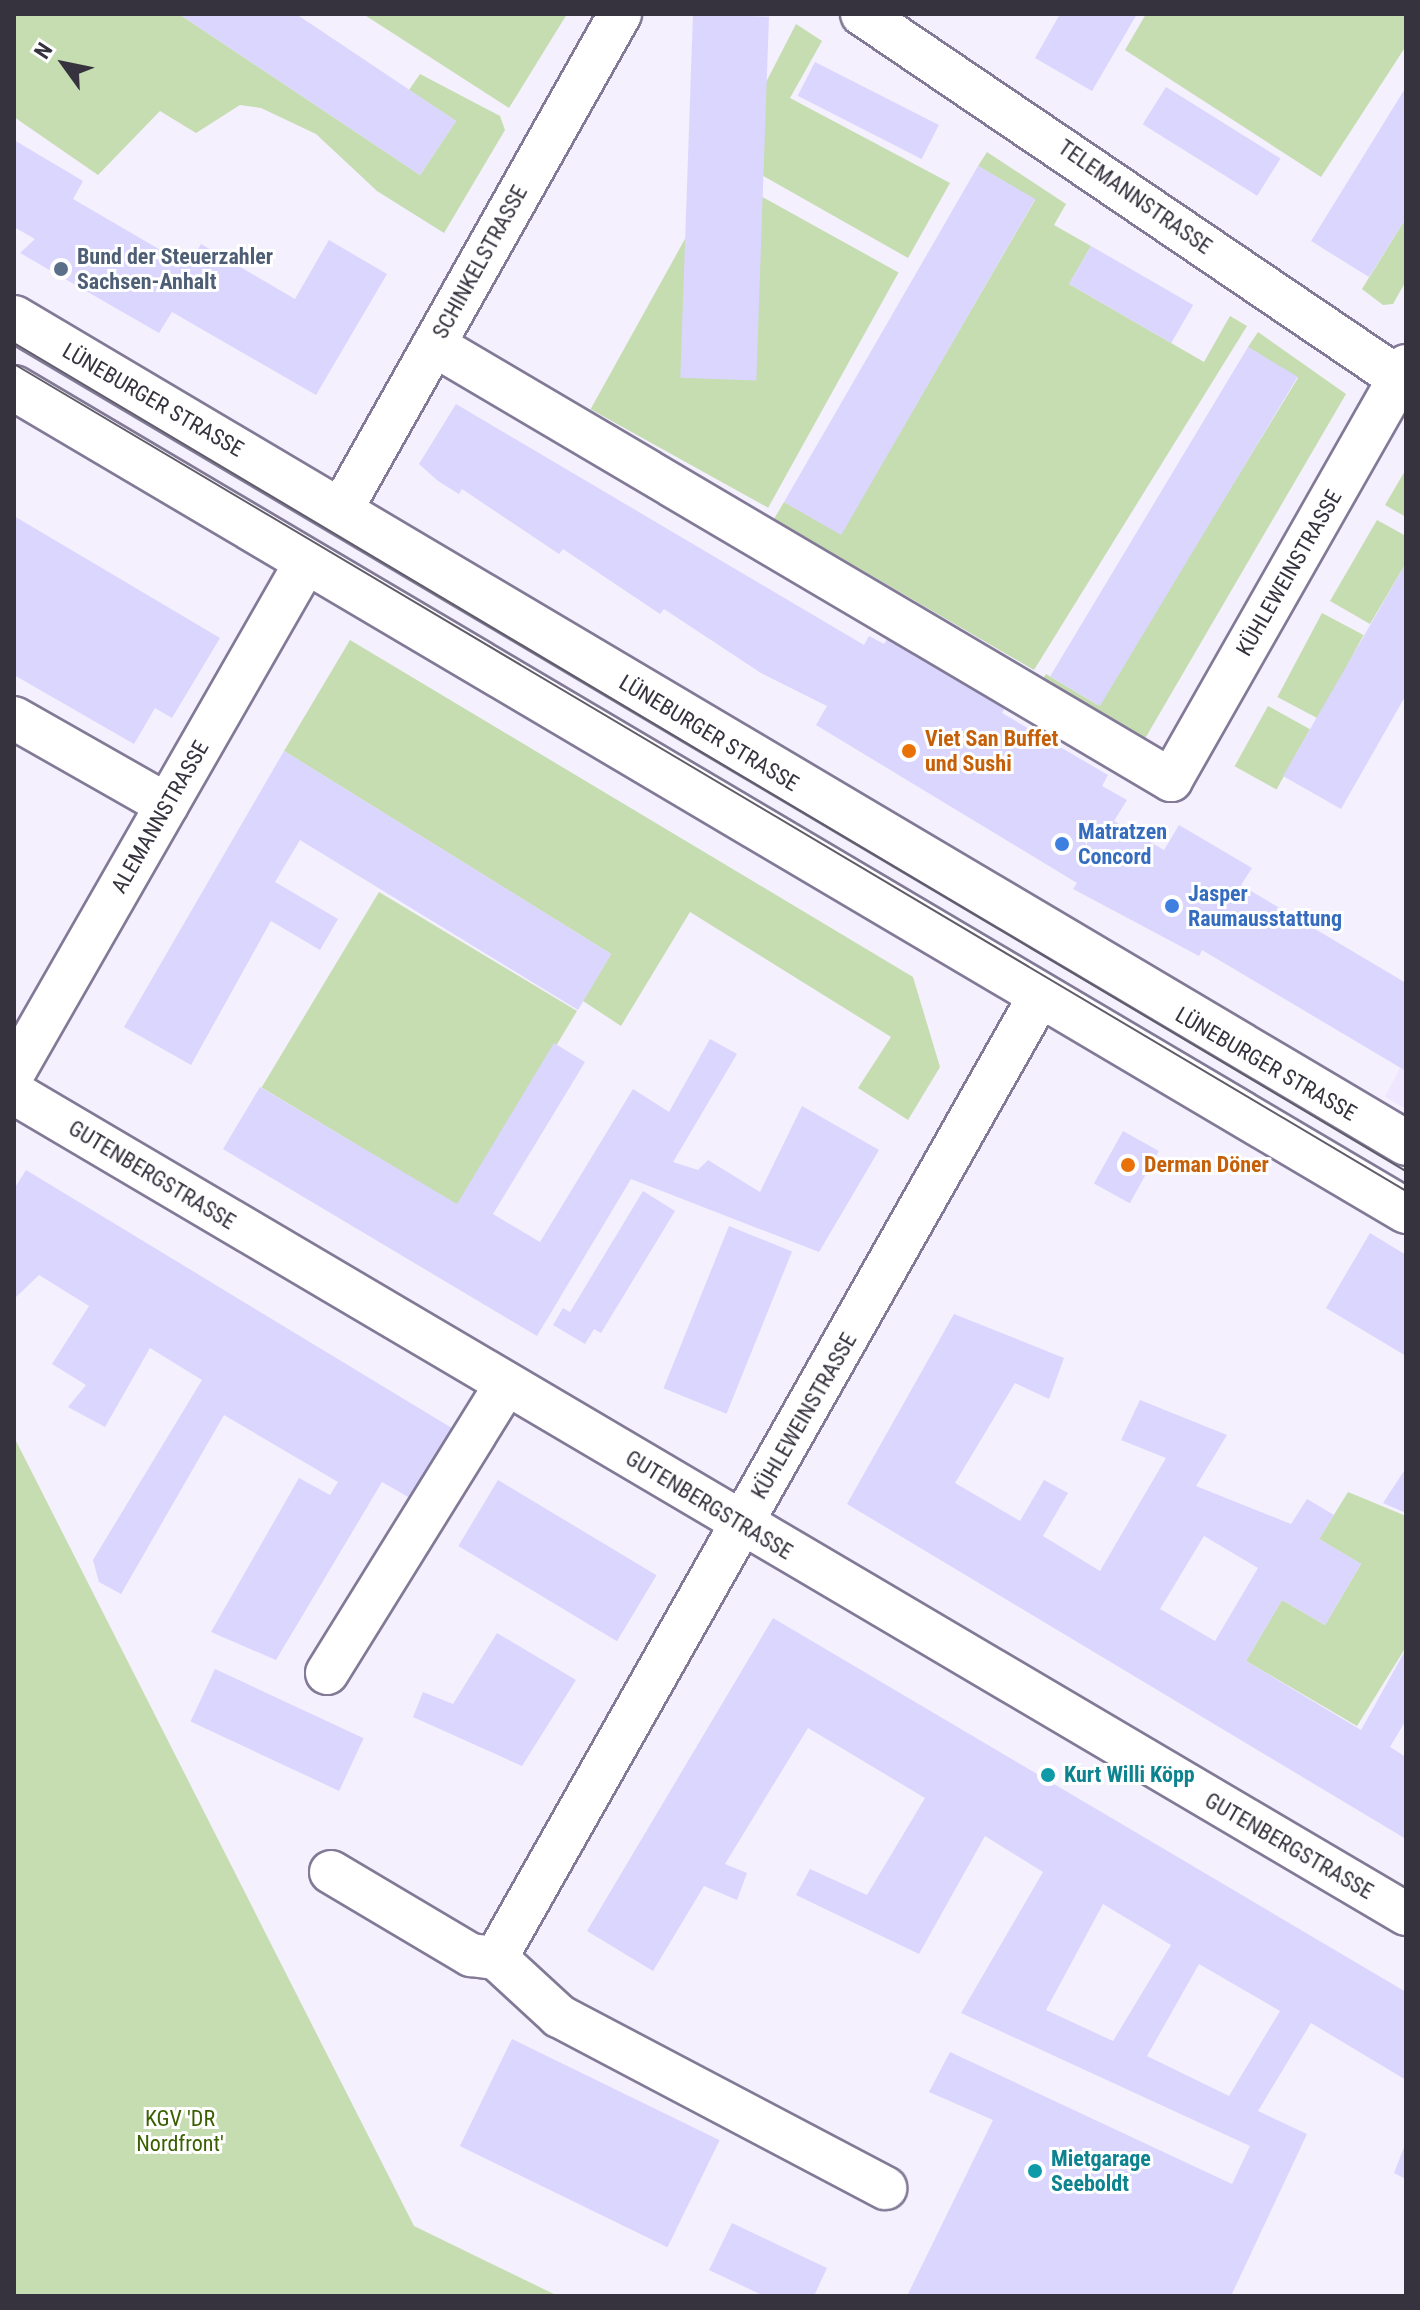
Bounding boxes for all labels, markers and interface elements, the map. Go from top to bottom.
north arrow [24,24,104,104]
text: N [29,38,58,63]
street label: TELEMANNSTRASSE [1053,134,1217,260]
street label: SCHINKELSTRASSE [427,181,533,343]
place label: Bund der Steuerzahler Sachsen-Anhalt [77,243,273,294]
marker: Bund der Steuerzahler Sachsen-Anhalt [52,260,70,278]
street label: LÜNEBURGER STRASSE [58,337,248,463]
street label: KÜHLEWEINSTRASSE [1231,485,1347,661]
street label: LÜNEBURGER STRASSE [615,669,803,797]
place label: Viet San Buffet und Sushi [925,725,1058,776]
street label: ALEMANNSTRASSE [106,736,214,898]
marker: Viet San Buffet und Sushi [900,742,918,760]
place label: Matratzen Concord [1078,818,1167,870]
marker: Matratzen Concord [1053,835,1071,853]
place label: Jasper Raumausstattung [1188,880,1342,932]
marker: Jasper Raumausstattung [1163,897,1181,915]
street label: LÜNEBURGER STRASSE [1171,1001,1361,1127]
street label: GUTENBERGSTRASSE [64,1115,240,1235]
place label: Derman Döner [1144,1152,1269,1178]
marker: Derman Döner [1119,1156,1137,1174]
street label: KÜHLEWEINSTRASSE [746,1328,862,1504]
street label: GUTENBERGSTRASSE [621,1445,797,1565]
place label: Kurt Willi Köpp [1064,1762,1195,1788]
marker: Kurt Willi Köpp [1039,1766,1057,1784]
street label: GUTENBERGSTRASSE [1200,1787,1378,1905]
park label: KGV 'DR Nordfront' [136,2105,224,2156]
place label: Mietgarage Seeboldt [1051,2145,1151,2196]
marker: Mietgarage Seeboldt [1026,2162,1044,2180]

